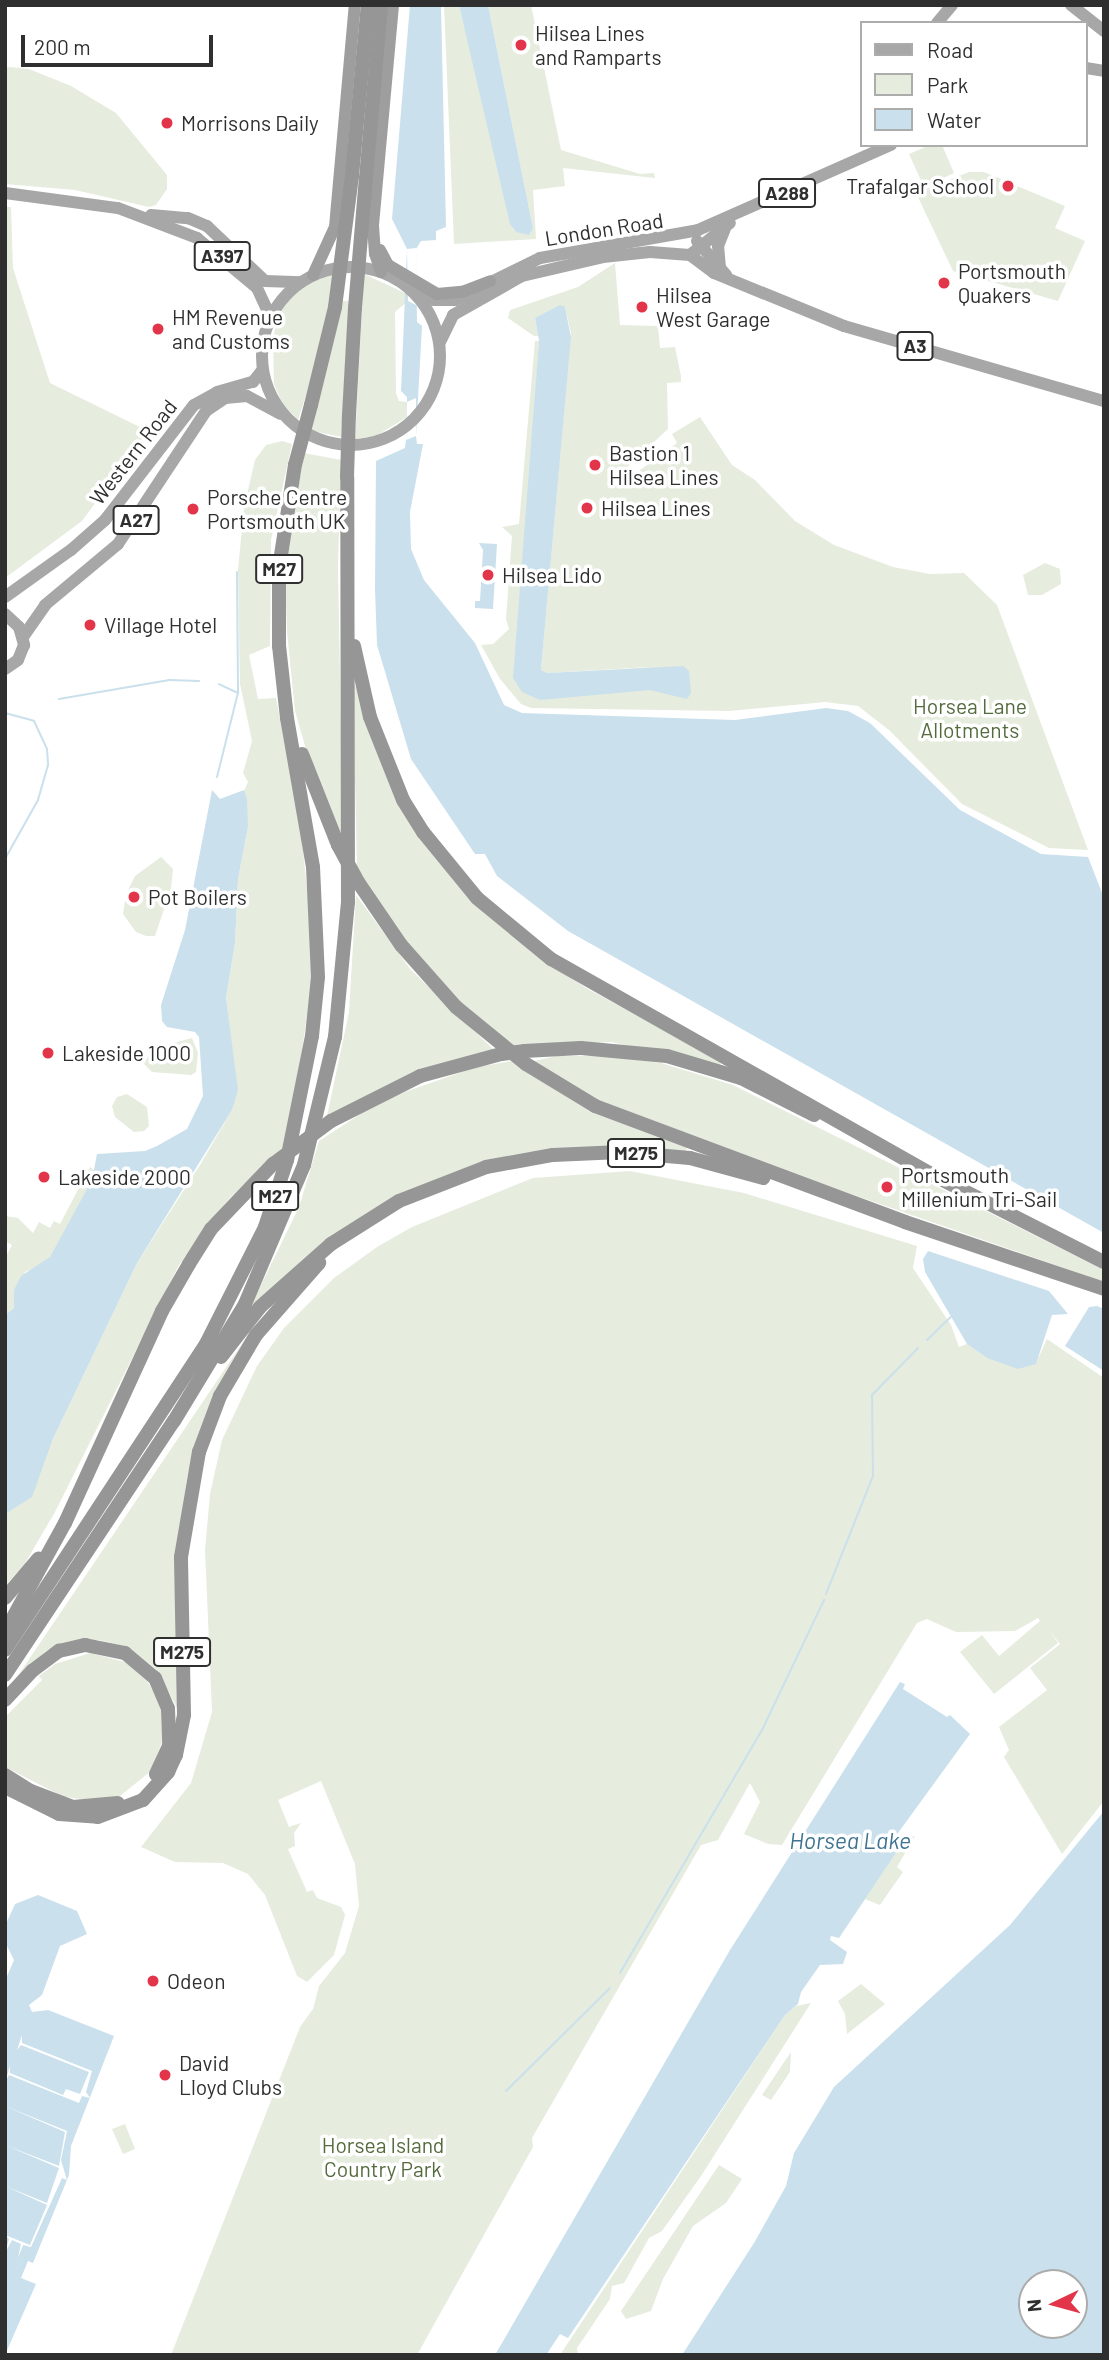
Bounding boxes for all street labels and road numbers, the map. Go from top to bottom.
road number: A288 [757,178,817,209]
street label: London Road [543,207,665,251]
road number: A397 [192,240,252,272]
road number: A3 [896,330,934,362]
street label: Western Road [84,394,182,510]
road number: A27 [111,505,160,536]
road number: M27 [254,554,304,584]
road number: M275 [606,1138,666,1168]
road number: M27 [250,1180,300,1212]
road number: M275 [152,1636,212,1668]

